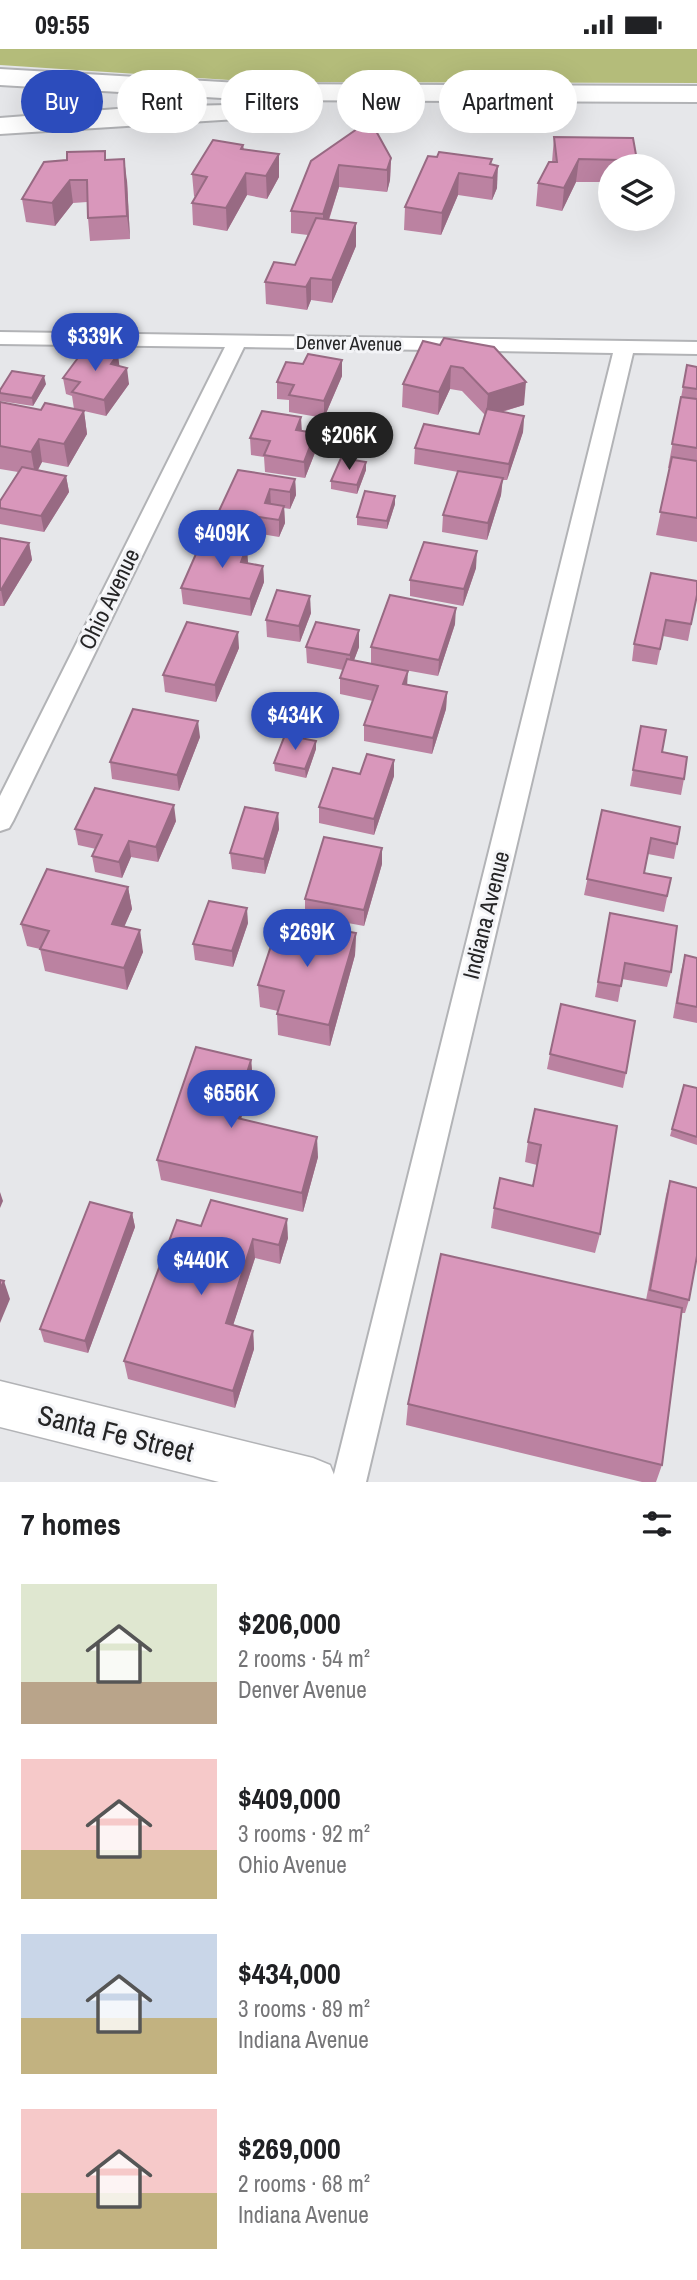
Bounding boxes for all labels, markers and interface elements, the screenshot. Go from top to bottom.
text: 09:55 [35,7,90,42]
chip: Buy [21,70,103,133]
chip: Rent [117,70,207,133]
chip: Filters [221,70,323,133]
chip: New [337,70,425,133]
chip: Apartment [439,70,577,133]
map controls [598,154,675,231]
button: layers [598,154,675,231]
pin: $339K [46,313,144,373]
text: $339K [67,320,123,351]
street label: Denver Avenue [296,329,402,357]
pin: $206K [300,413,398,472]
text: $206K [321,419,377,450]
pin: $409K [173,511,271,570]
text: $409K [194,517,250,548]
street label: Ohio Avenue [71,543,146,654]
pin: $434K [246,693,344,752]
text: $434K [267,699,323,730]
street label: Indiana Avenue [455,848,516,982]
pin: $269K [258,909,356,969]
text: $269K [279,916,335,947]
pin: $656K [182,1070,280,1130]
text: $656K [203,1077,259,1108]
pin: $440K [152,1237,250,1297]
text: $440K [173,1244,229,1275]
street label: Santa Fe Street [34,1395,198,1471]
text: 7 homes [21,1504,121,1544]
icon: filters [638,1505,676,1543]
text: $206,000 [238,1603,341,1643]
icon: home [77,1612,161,1696]
text: 2 rooms · 54 m² [238,1643,370,1674]
text: Denver Avenue [238,1674,367,1705]
text: $409,000 [238,1778,341,1818]
icon: home [77,1787,161,1871]
text: 3 rooms · 92 m² [238,1818,370,1849]
text: Ohio Avenue [238,1849,347,1880]
text: $434,000 [238,1953,341,1993]
icon: home [77,1962,161,2046]
text: 3 rooms · 89 m² [238,1993,370,2024]
text: Indiana Avenue [238,2024,369,2055]
text: $269,000 [238,2128,341,2168]
icon: home [77,2137,161,2221]
text: 2 rooms · 68 m² [238,2168,370,2199]
text: Indiana Avenue [238,2199,369,2230]

